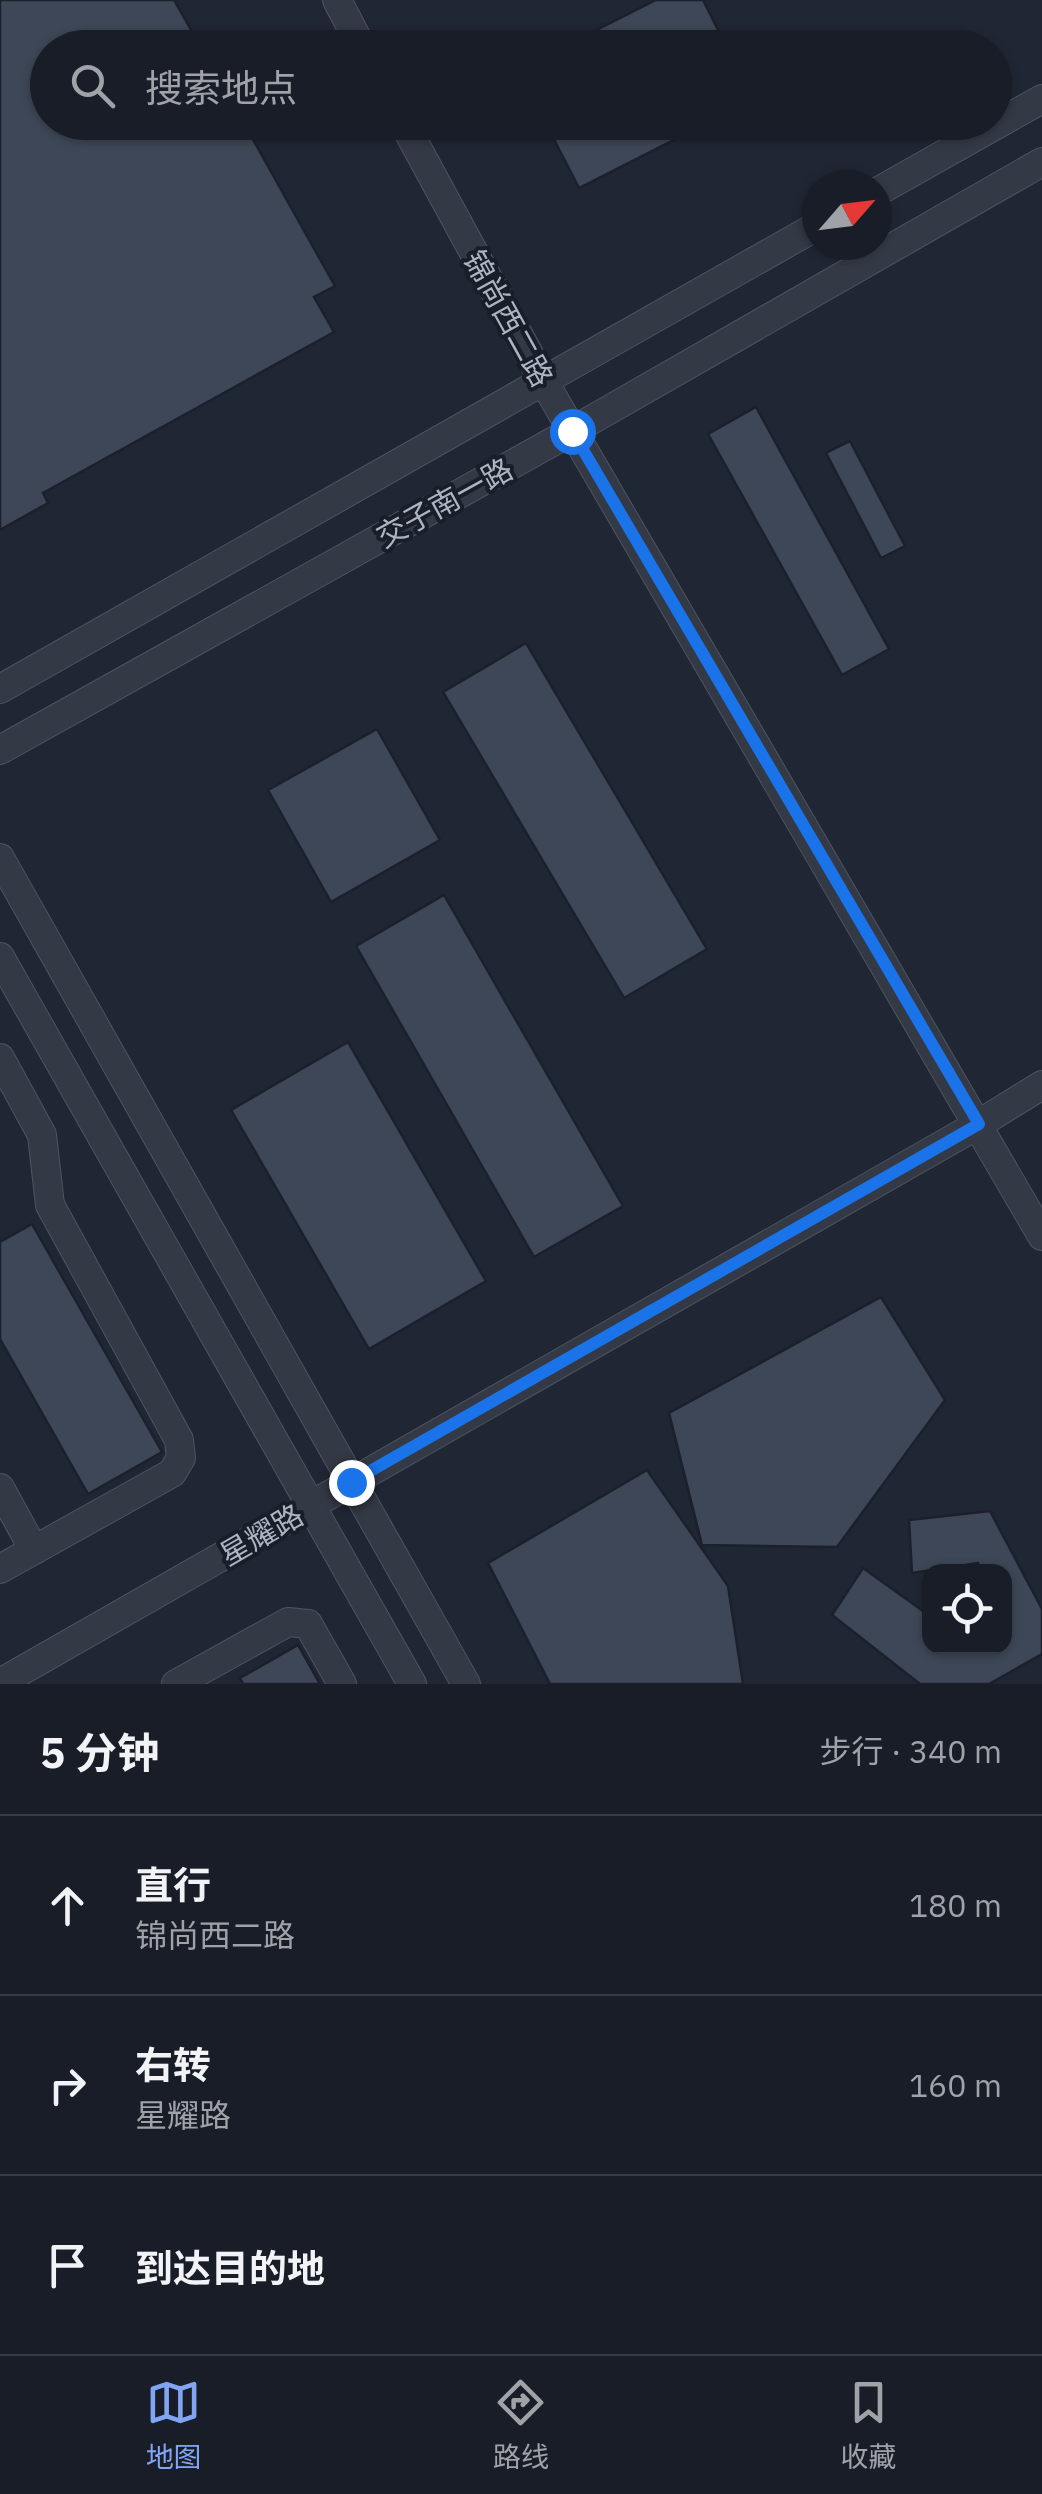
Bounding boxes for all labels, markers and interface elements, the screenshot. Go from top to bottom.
search box [30,30,1012,140]
icon: search [65,58,120,113]
text: 搜索地点 [145,63,297,112]
north arrow [802,170,892,260]
street label: 锦尚西二路 [456,243,562,393]
route start [550,409,596,455]
street label: 交子南一路 [369,449,519,555]
route end [329,1460,375,1506]
street label: 星耀路 [212,1495,310,1573]
map controls [922,1564,1012,1654]
button: locate [922,1564,1012,1654]
text: 5 分钟 [40,1725,159,1780]
text: 步行 · 340 m [819,1730,1002,1772]
text: 直行 [135,1860,211,1909]
icon: ahead [40,1878,95,1933]
text: 180 m [909,1884,1002,1926]
text: 锦尚西二路 [135,1914,295,1956]
text: 右转 [135,2040,211,2089]
icon: right [40,2058,95,2113]
text: 160 m [909,2064,1002,2106]
text: 星耀路 [135,2094,231,2136]
icon: arrive [40,2238,95,2293]
text: 到达目的地 [135,2243,325,2292]
tab: 地图 [146,2375,202,2475]
tab: 路线 [493,2375,549,2475]
tab: 收藏 [840,2375,896,2475]

